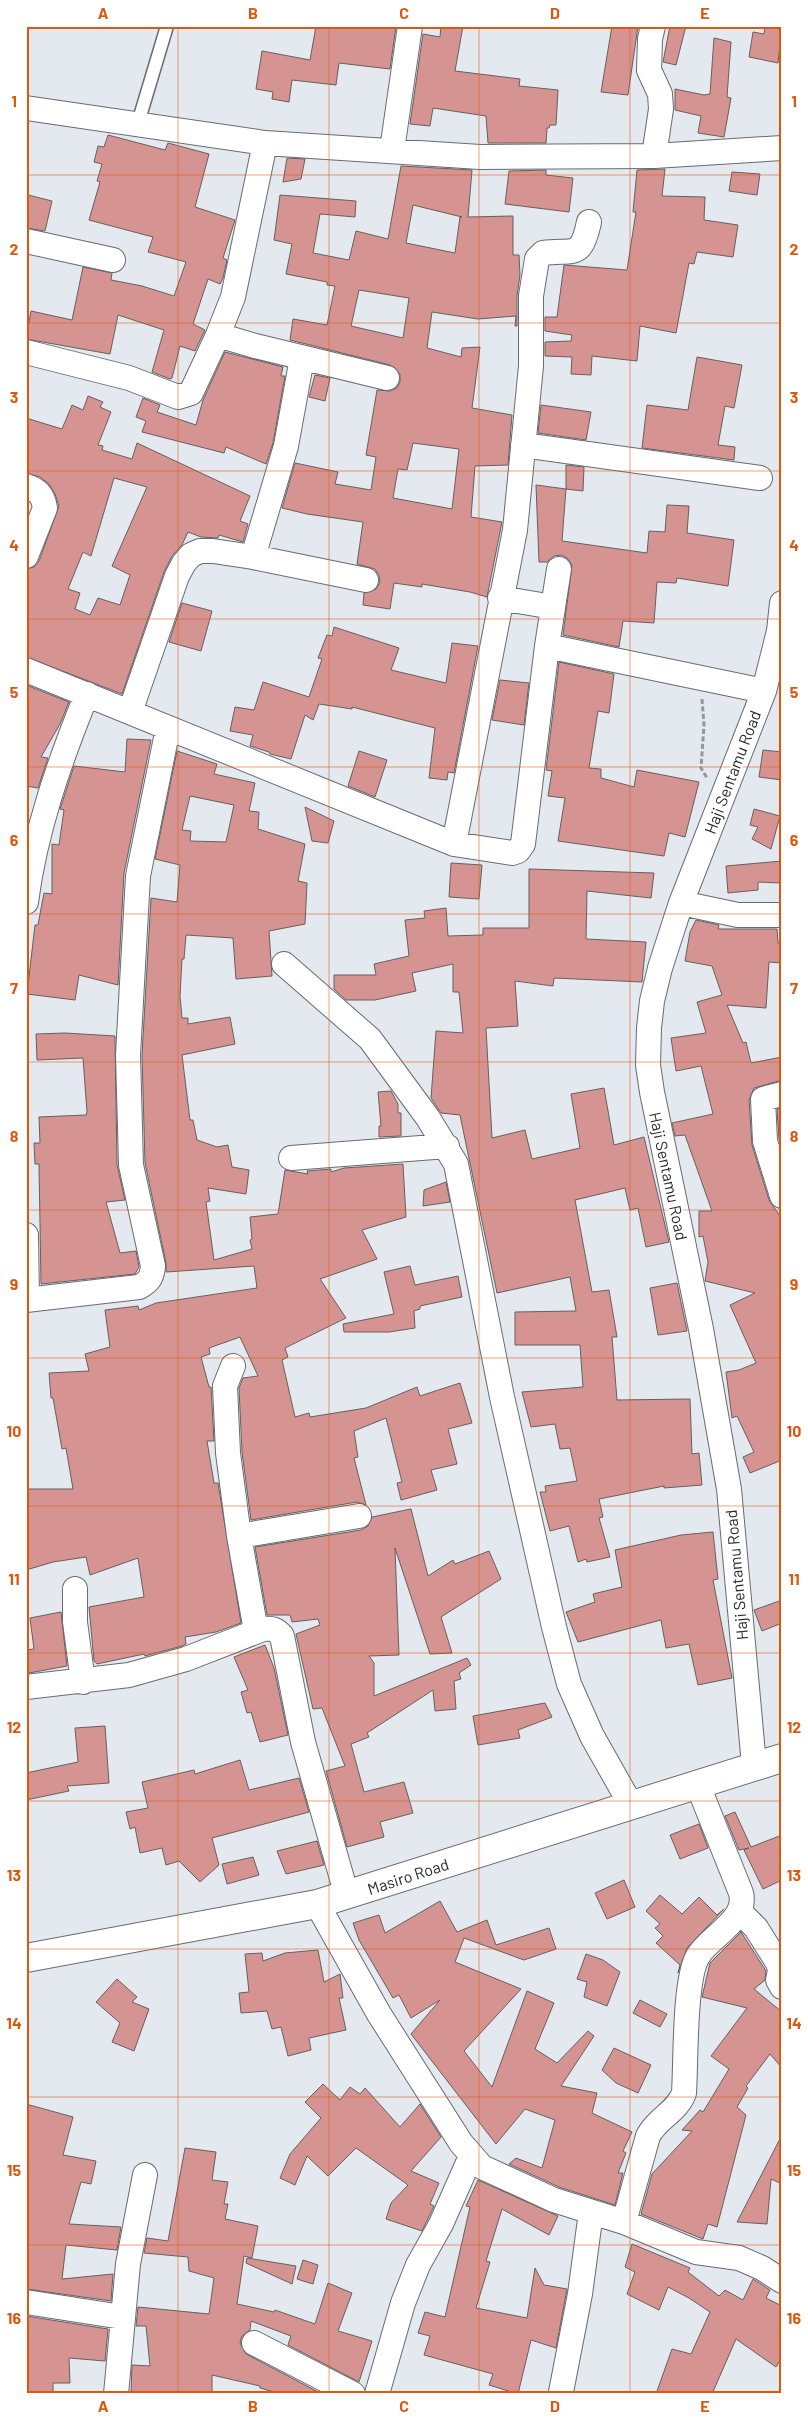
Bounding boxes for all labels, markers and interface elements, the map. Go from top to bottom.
text: A [98,3,109,22]
text: B [248,3,258,22]
text: C [399,3,409,22]
text: D [550,3,560,22]
text: E [700,3,710,22]
text: 1 [11,91,17,110]
text: 1 [791,91,797,110]
text: 2 [10,239,19,258]
text: 2 [790,239,799,258]
text: 3 [10,387,18,406]
text: 3 [790,387,798,406]
text: 4 [9,535,19,554]
text: 4 [789,535,799,554]
text: 5 [10,682,19,701]
text: 5 [790,682,799,701]
street label: Haji Sentamu Road [700,708,764,836]
text: 6 [10,830,19,849]
text: 6 [790,830,799,849]
text: 7 [10,978,18,997]
text: 7 [790,978,798,997]
street label: Haji Sentamu Road [646,1110,692,1242]
text: 8 [10,1126,19,1145]
text: 8 [790,1126,799,1145]
text: 9 [10,1274,18,1293]
text: 9 [790,1274,798,1293]
text: 10 [7,1421,21,1440]
text: 10 [787,1421,801,1440]
street label: Haji Sentamu Road [721,1509,751,1641]
text: 11 [8,1569,20,1588]
text: 11 [788,1569,800,1588]
text: 12 [7,1717,21,1736]
text: 12 [787,1717,801,1736]
street label: Masiro Road [365,1854,451,1898]
text: 13 [7,1865,21,1884]
text: 13 [787,1865,801,1884]
text: 14 [6,2013,22,2032]
text: 14 [786,2013,802,2032]
text: 15 [7,2160,22,2179]
text: 15 [787,2160,802,2179]
text: 16 [7,2308,22,2327]
text: 16 [787,2308,802,2327]
text: A [98,2396,109,2415]
text: B [248,2396,258,2415]
text: C [399,2396,409,2415]
text: D [550,2396,560,2415]
text: E [700,2396,710,2415]

